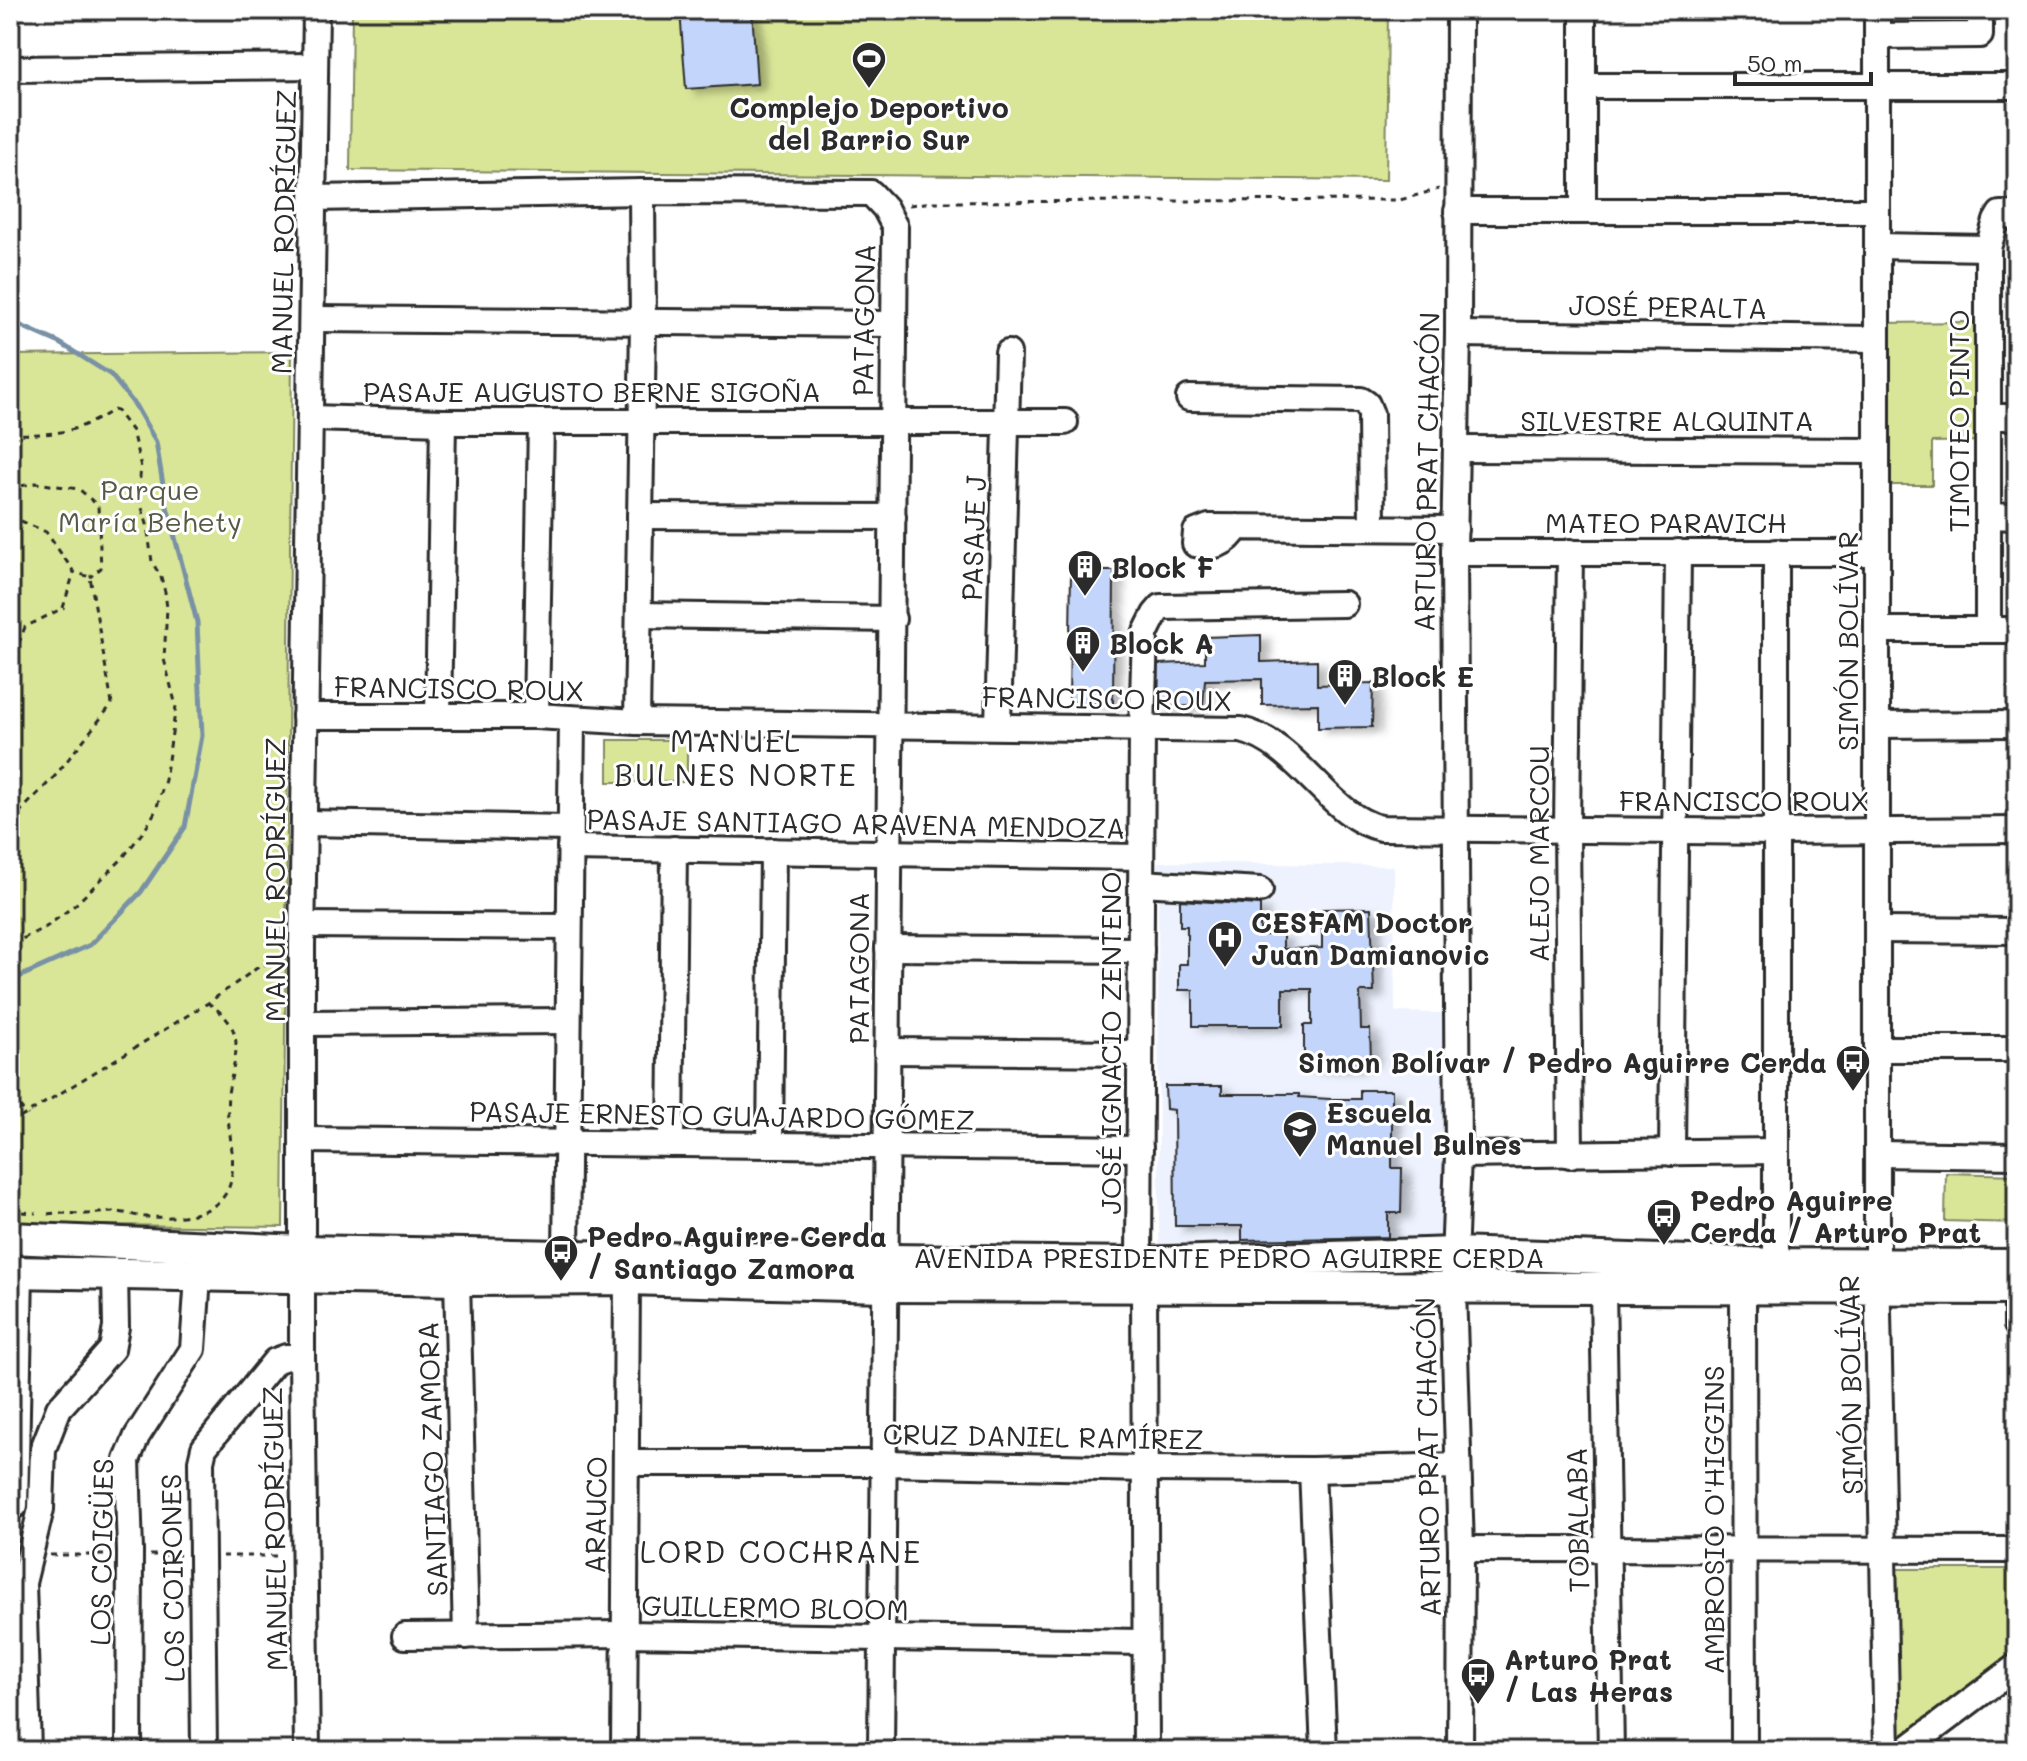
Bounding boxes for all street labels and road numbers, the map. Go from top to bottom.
street label: MANUEL RODRÍGUEZ [263,89,303,375]
street label: PATAGONA [844,244,882,396]
street label: JOSÉ PERALTA [1568,286,1768,326]
street label: TIMOTEO PINTO [1940,310,1976,532]
street label: ARTURO PRAT CHACÓN [1405,312,1447,632]
street label: PASAJE AUGUSTO BERNE SIGOÑA [363,373,821,409]
street label: SILVESTRE ALQUINTA [1520,402,1814,438]
street label: PASAJE J [953,474,993,601]
street label: MATEO PARAVICH [1545,504,1787,540]
street label: SIMÓN BOLÍVAR [1829,531,1865,751]
street label: FRANCISCO ROUX [334,668,584,708]
street label: FRANCISCO ROUX [982,678,1232,718]
street label: MANUEL RODRÍGUEZ [256,738,292,1022]
street label: ALEJO MARCOU [1520,745,1556,963]
street label: FRANCISCO ROUX [1619,782,1869,818]
street label: PASAJE SANTIAGO ARAVENA MENDOZA [586,800,1126,846]
street label: JOSÉ IGNACIO ZENTENO [1092,871,1128,1215]
street label: PATAGONA [840,892,876,1044]
street label: PASAJE ERNESTO GUAJARDO GÓMEZ [469,1093,975,1137]
street label: AVENIDA PRESIDENTE PEDRO AGUIRRE CERDA [913,1239,1545,1275]
street label: SIMÓN BOLÍVAR [1830,1275,1870,1495]
street label: ARTURO PRAT CHACÓN [1406,1297,1448,1617]
street label: SANTIAGO ZAMORA [409,1321,455,1597]
street label: AMBROSIO O'HIGGINS [1695,1365,1731,1675]
street label: MANUEL RODRÍGUEZ [254,1386,294,1672]
street label: CRUZ DANIEL RAMÍREZ [882,1415,1204,1457]
street label: TOBALABA [1558,1447,1596,1593]
street label: ARAUCO [576,1456,614,1574]
street label: LOS COIGÜES [81,1458,121,1646]
street label: LOS COIRONES [152,1473,192,1683]
street label: GUILLERMO BLOOM [641,1587,909,1627]

